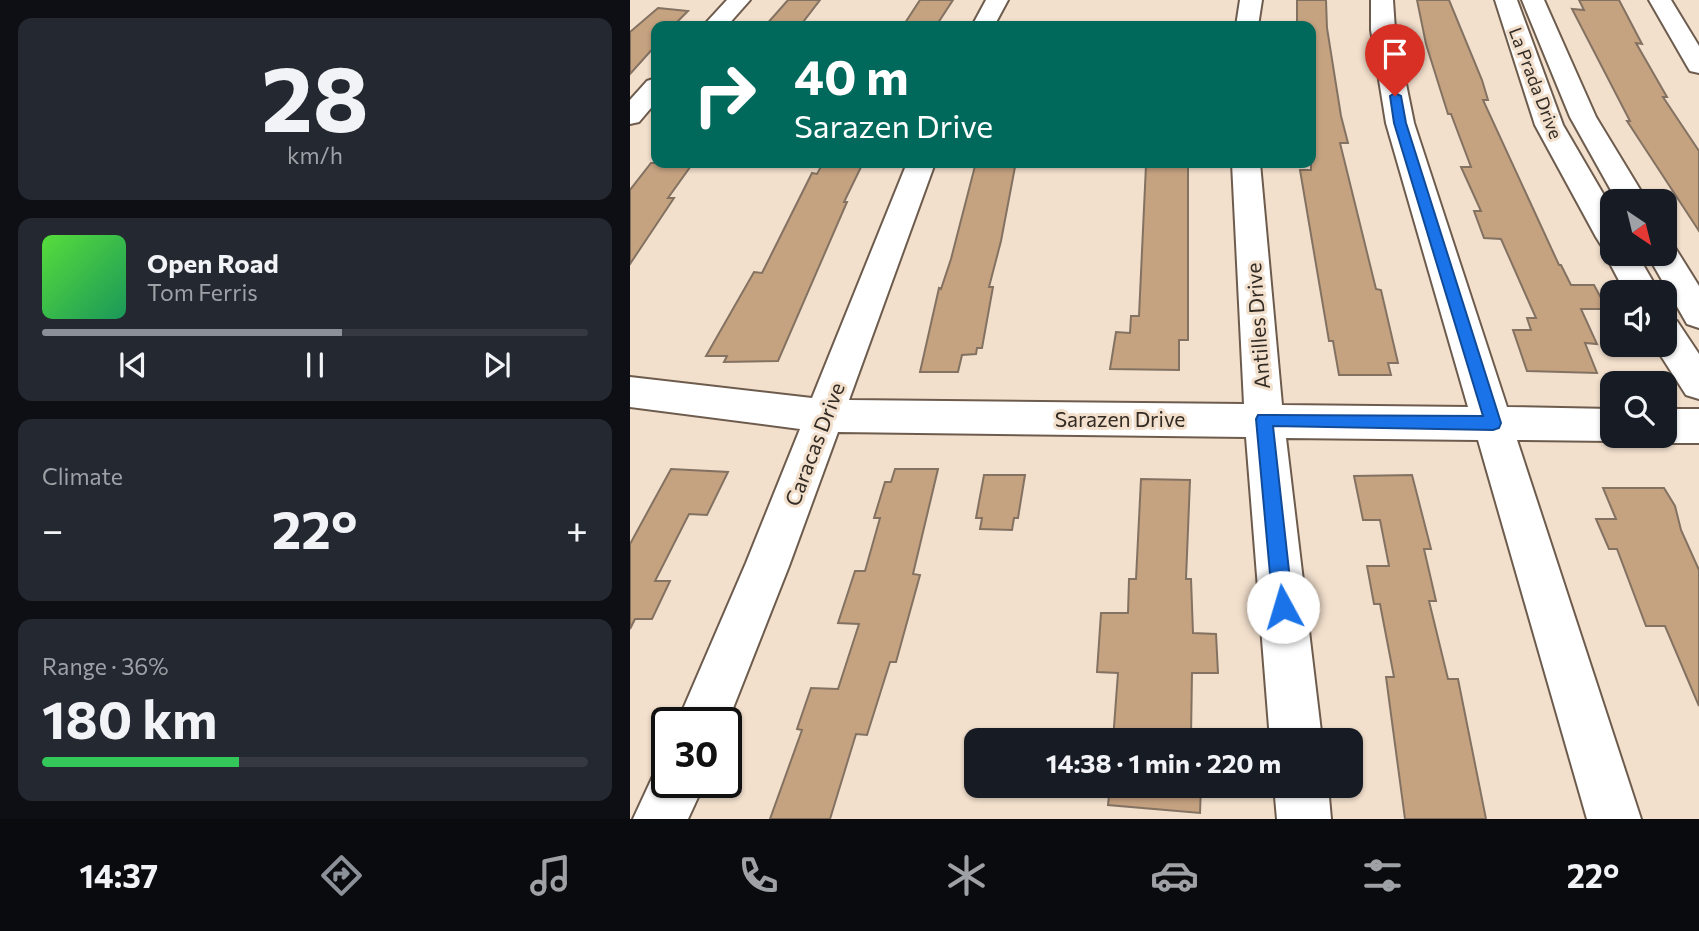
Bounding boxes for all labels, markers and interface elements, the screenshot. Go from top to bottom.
pin [1365,24,1425,96]
street label: La Prada Drive [1505,24,1567,142]
icon: arrive [1376,35,1414,73]
text: 28 [261,39,369,151]
text: 40 m [794,45,909,105]
icon: right [679,49,770,140]
text: Sarazen Drive [794,105,993,145]
text: km/h [287,141,343,169]
north arrow [1600,189,1676,266]
map controls [1600,189,1677,448]
text: Open Road [147,247,279,278]
street label: Antilles Drive [1240,262,1274,390]
text: Tom Ferris [147,278,258,306]
button: sound [1600,280,1677,357]
icon: previous [114,346,152,384]
icon: pause [296,346,334,384]
icon: next [478,346,516,384]
button: search [1600,371,1677,448]
street label: Caracas Drive [779,379,849,509]
street label: Sarazen Drive [1055,406,1185,431]
text: Climate [42,462,123,490]
text: 22° [272,496,357,560]
text: − [42,505,64,552]
text: + [566,505,588,552]
position arrow [1246,570,1320,644]
text: Range · 36% [42,652,169,680]
text: 180 km [42,686,217,750]
speed limit sign: 30 [651,707,742,798]
text: 14:38 · 1 min · 220 m [1046,747,1281,778]
icon: directions [317,851,366,900]
icon: music [526,851,575,900]
icon: phone [734,851,783,900]
icon: climate [942,851,991,900]
icon: car [1150,851,1199,900]
icon: filters [1358,851,1407,900]
text: 14:37 [80,855,158,895]
text: 22° [1567,855,1619,895]

